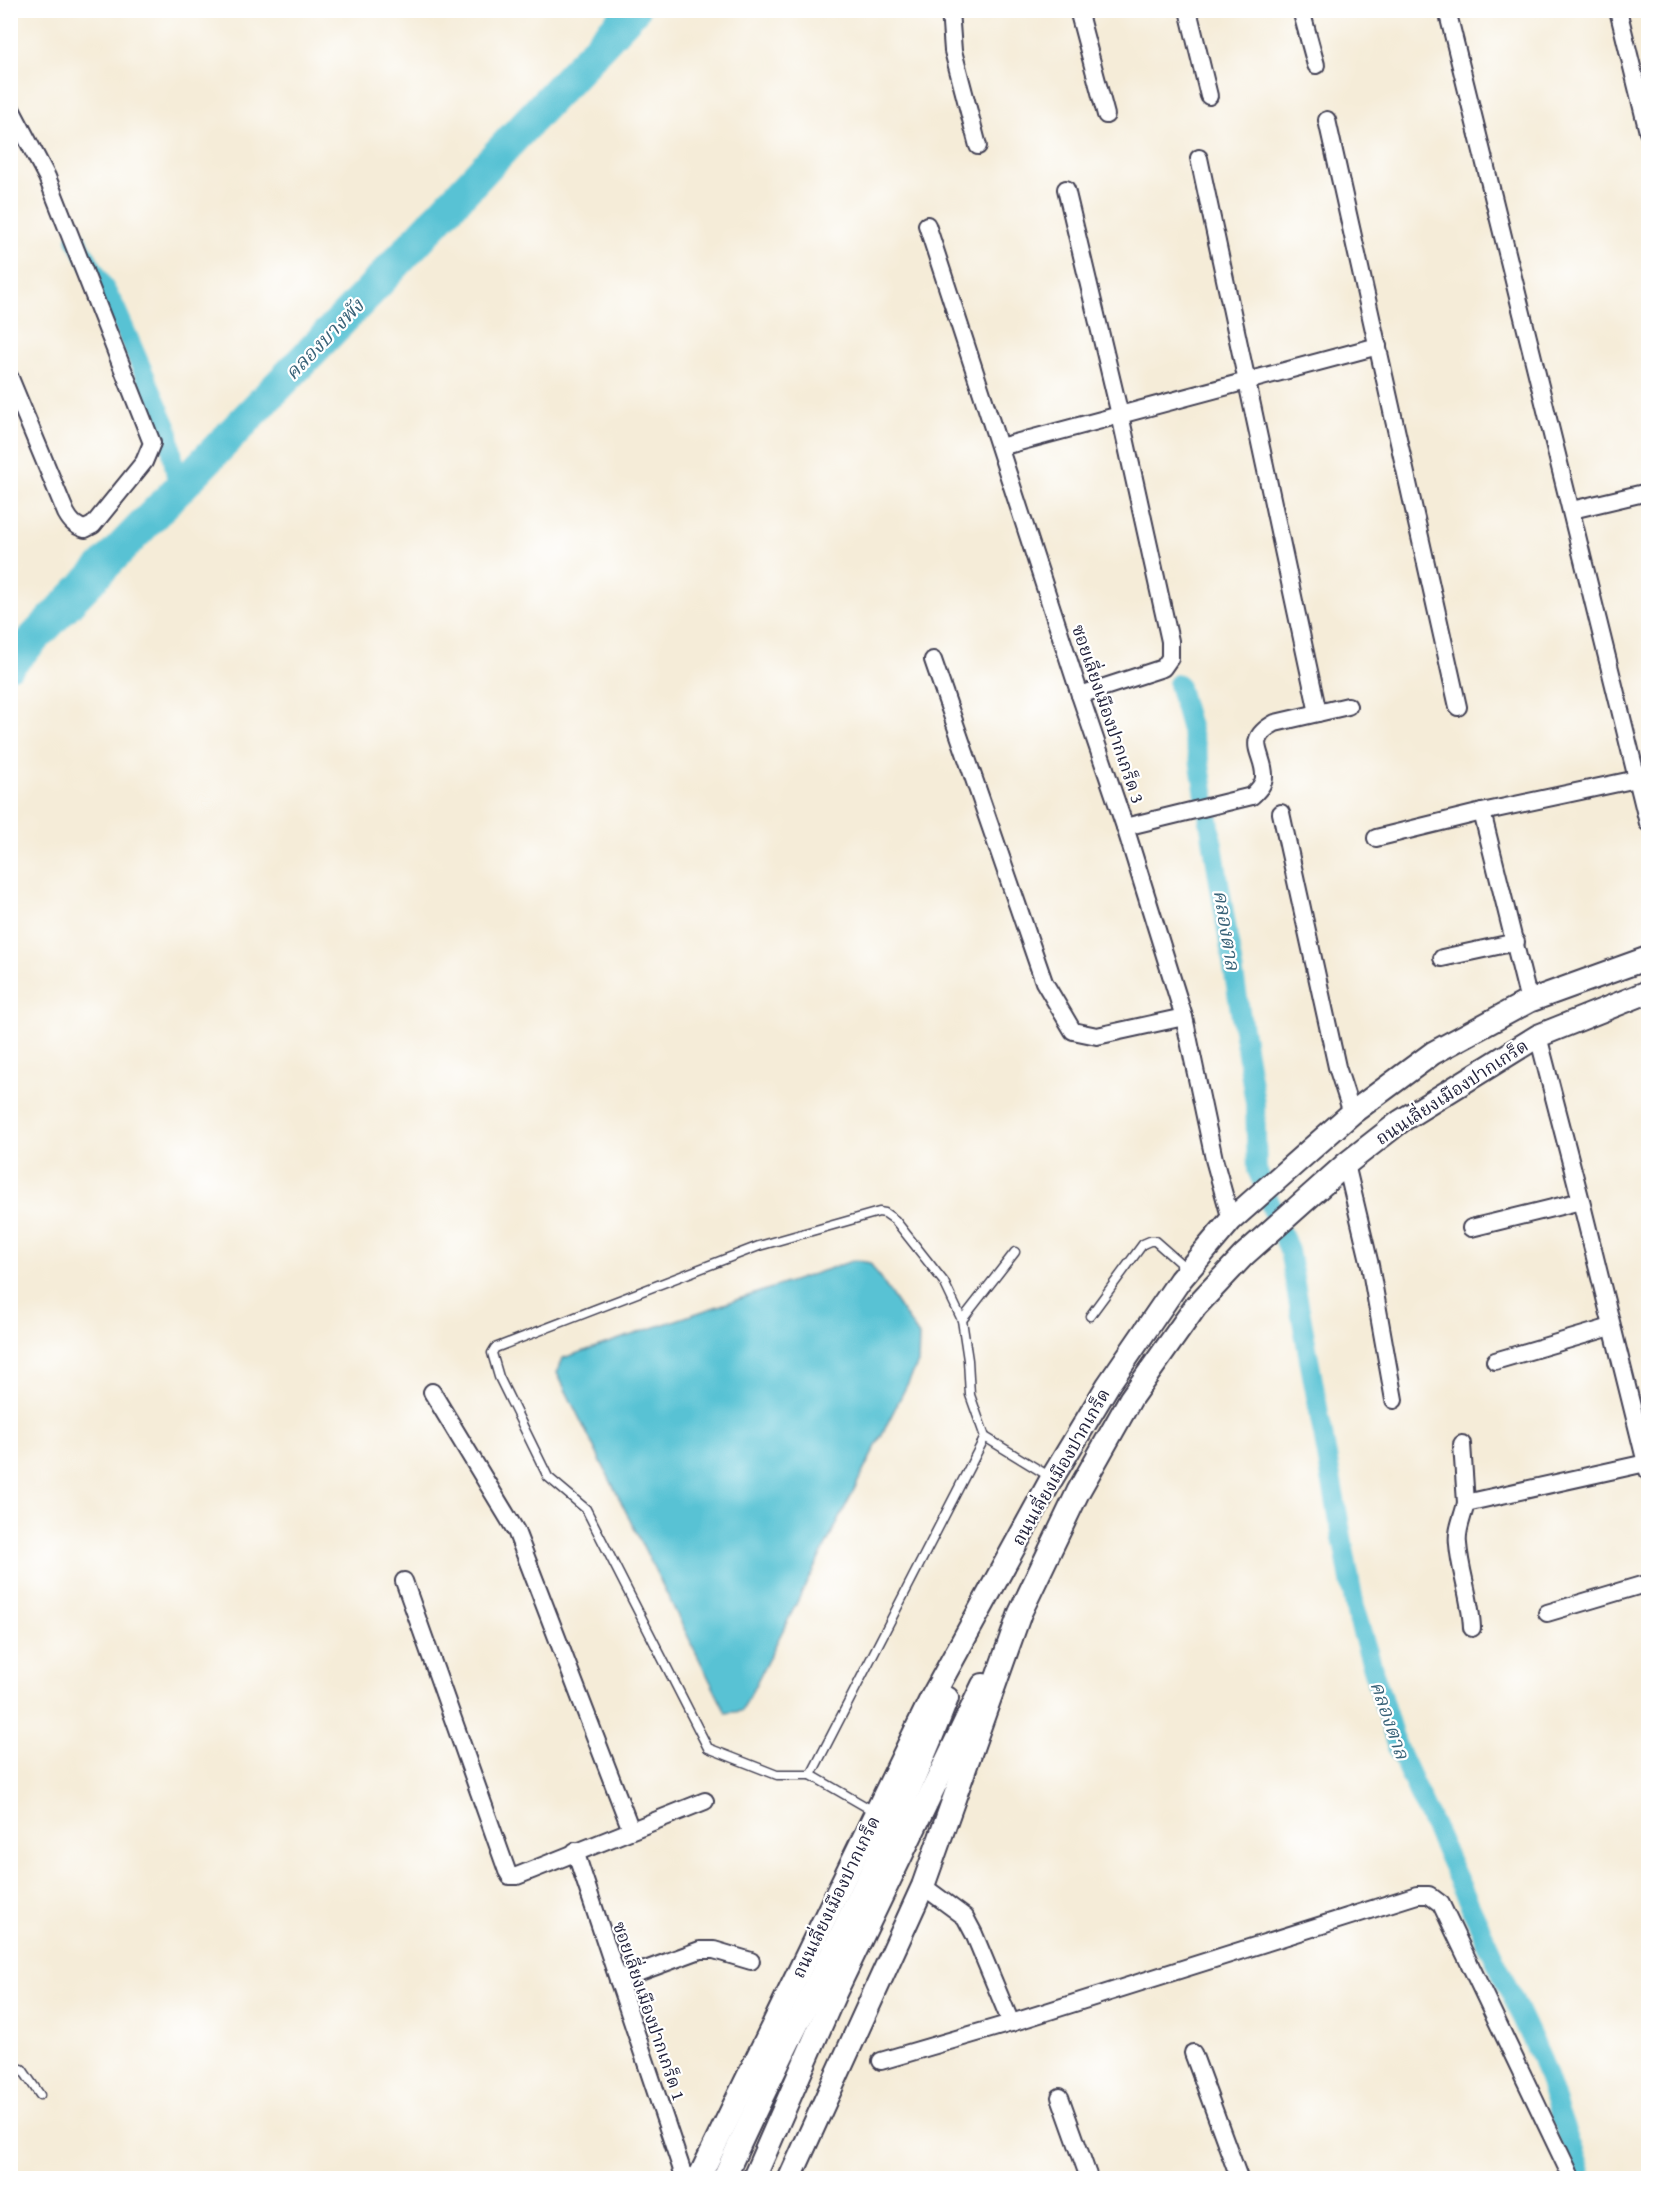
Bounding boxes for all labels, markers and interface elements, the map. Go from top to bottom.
water label: คลองบางพัง [277,291,371,386]
street label: ซอยเลี่ยงเมืองปากเกร็ด 3 [1065,621,1152,807]
water label: คลองตาล [1207,888,1248,973]
street label: ถนนเลี่ยงเมืองปากเกร็ด [1370,1032,1534,1151]
street label: ถนนเลี่ยงเมืองปากเกร็ด [1004,1383,1117,1550]
water label: คลองตาล [1364,1677,1418,1764]
street label: ถนนเลี่ยงเมืองปากเกร็ด [784,1811,887,1983]
street label: ซอยเลี่ยงเมืองปากเกร็ด 1 [606,1918,693,2104]

